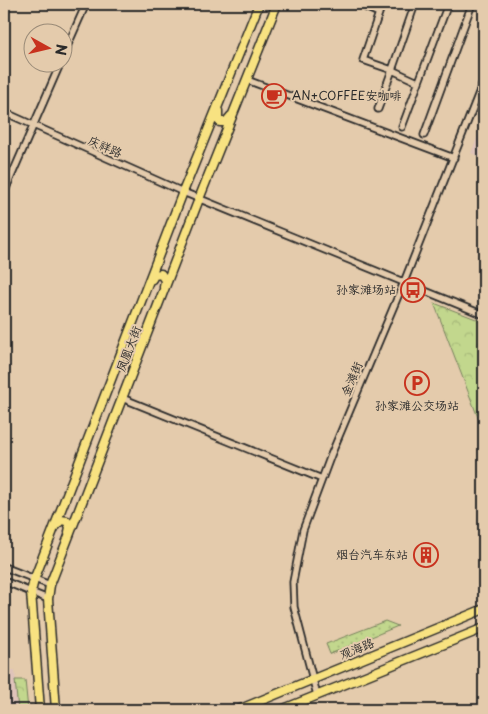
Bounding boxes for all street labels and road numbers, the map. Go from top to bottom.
street label: 庆祥路 [85,131,126,162]
street label: 凤凰大街 [111,323,145,374]
street label: 金滩街 [336,359,366,399]
street label: 观海路 [337,633,377,663]

